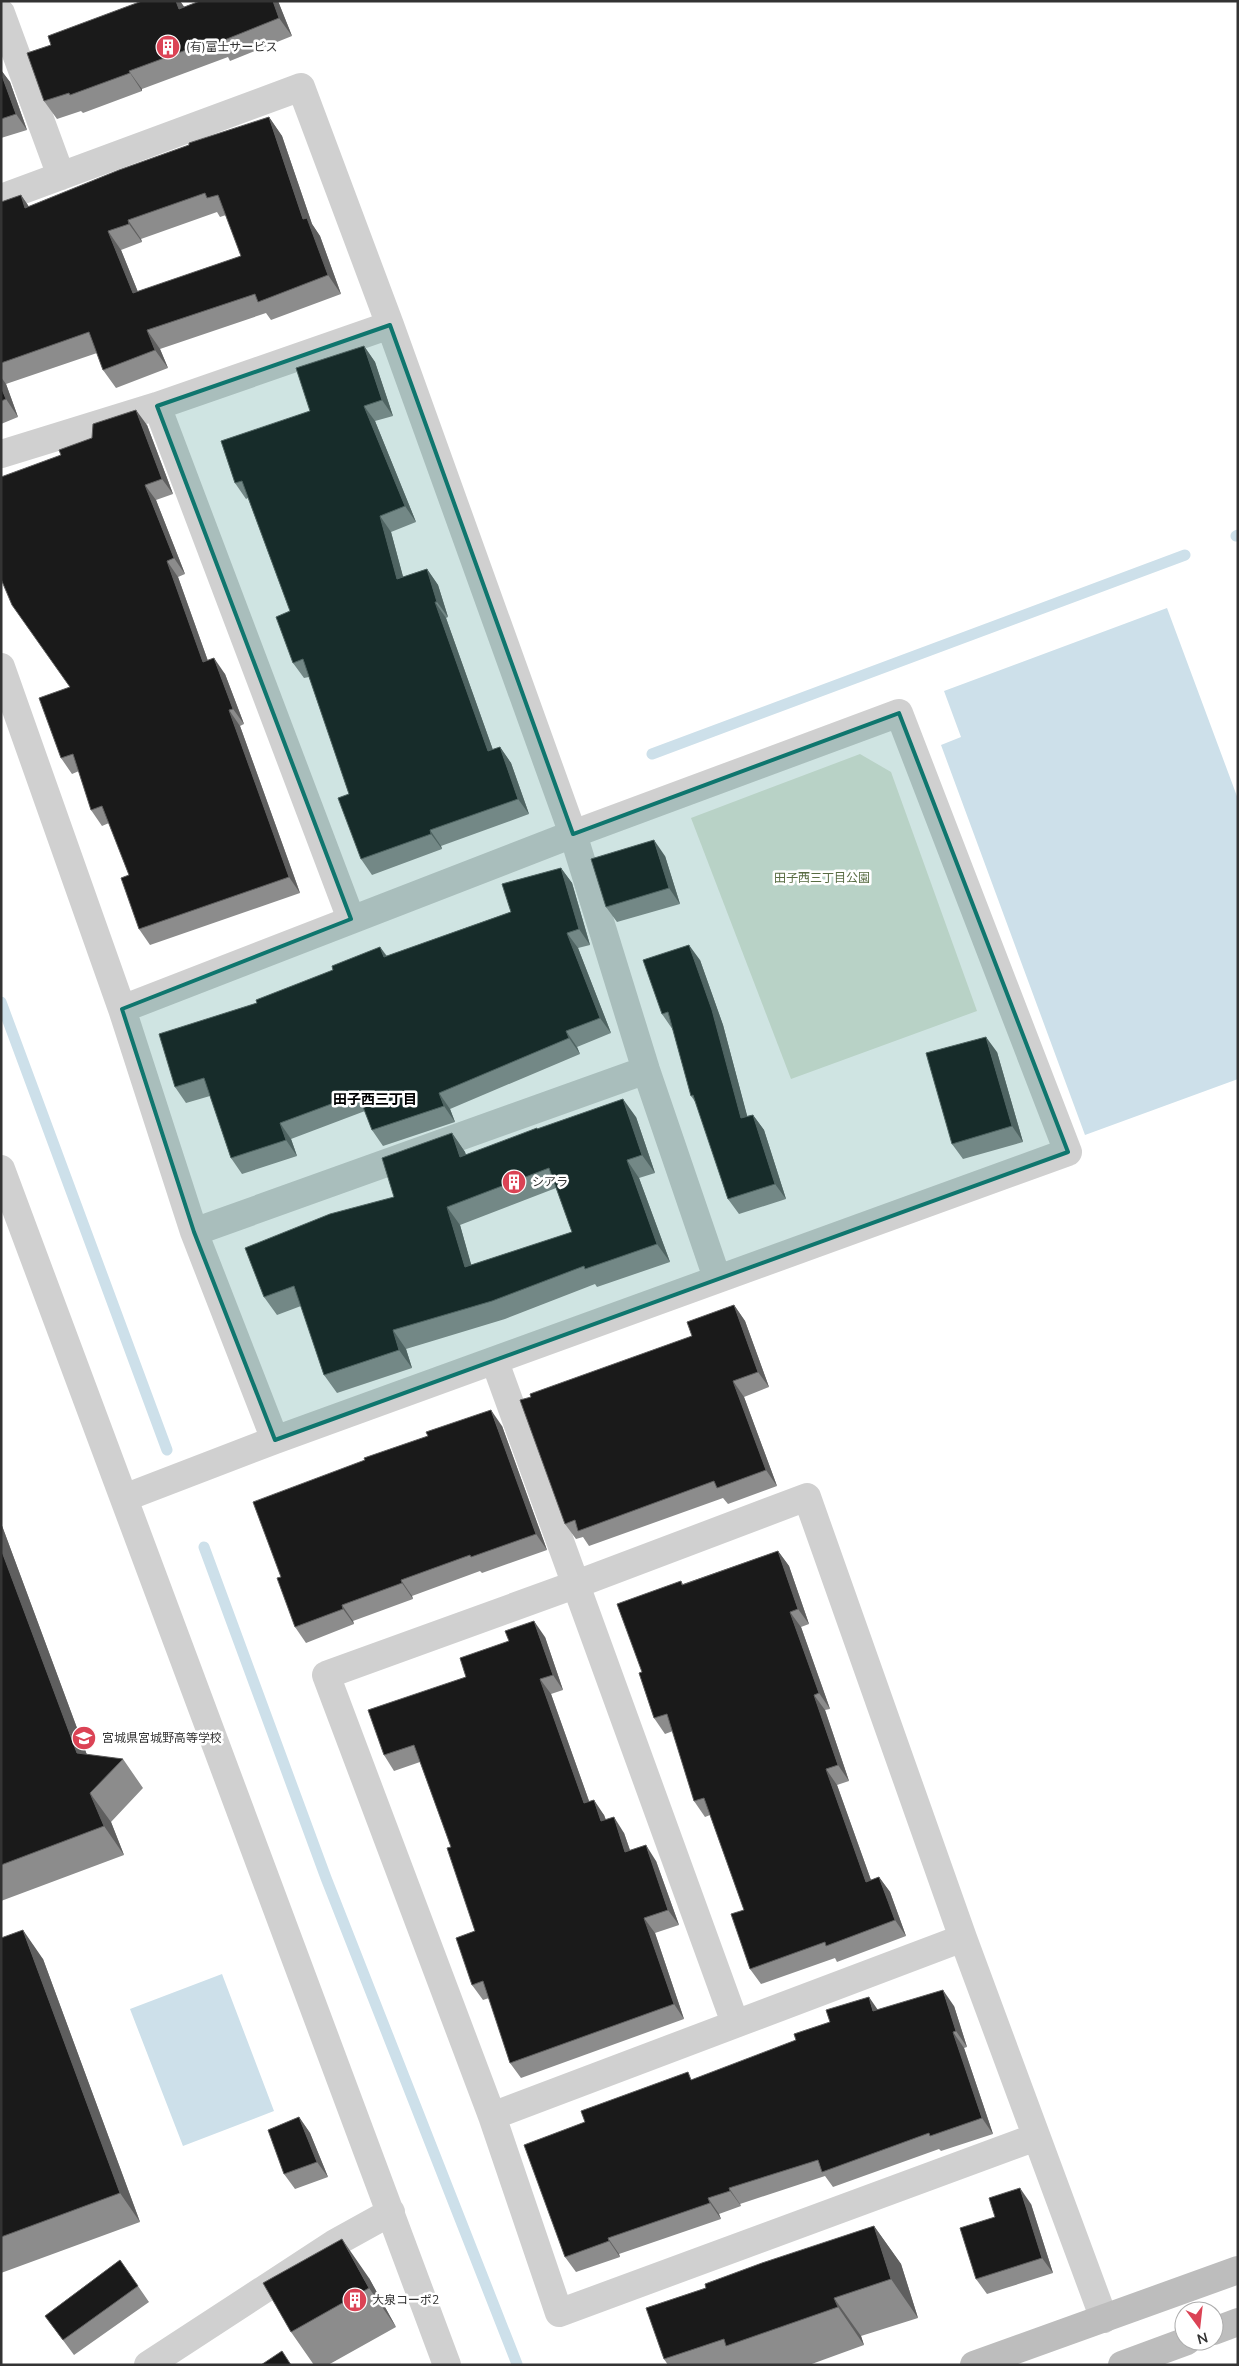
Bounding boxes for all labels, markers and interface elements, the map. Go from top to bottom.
building icon: (有)富士サービス [155,34,181,60]
place label: (有)富士サービス [186,39,278,55]
park label: 田子西三丁目公園 [774,870,870,886]
district label: 田子西三丁目 [333,1090,417,1109]
building icon: シアラ [501,1169,527,1195]
place label: シアラ [532,1174,568,1190]
school or university icon: 宮城県宮城野高等学校 [71,1725,97,1751]
place label: 宮城県宮城野高等学校 [102,1730,222,1746]
building icon: 大泉コーポ2 [342,2287,368,2313]
place label: 大泉コーポ2 [372,2292,439,2308]
north arrow [1174,2301,1224,2351]
text: N [1195,2328,1210,2349]

